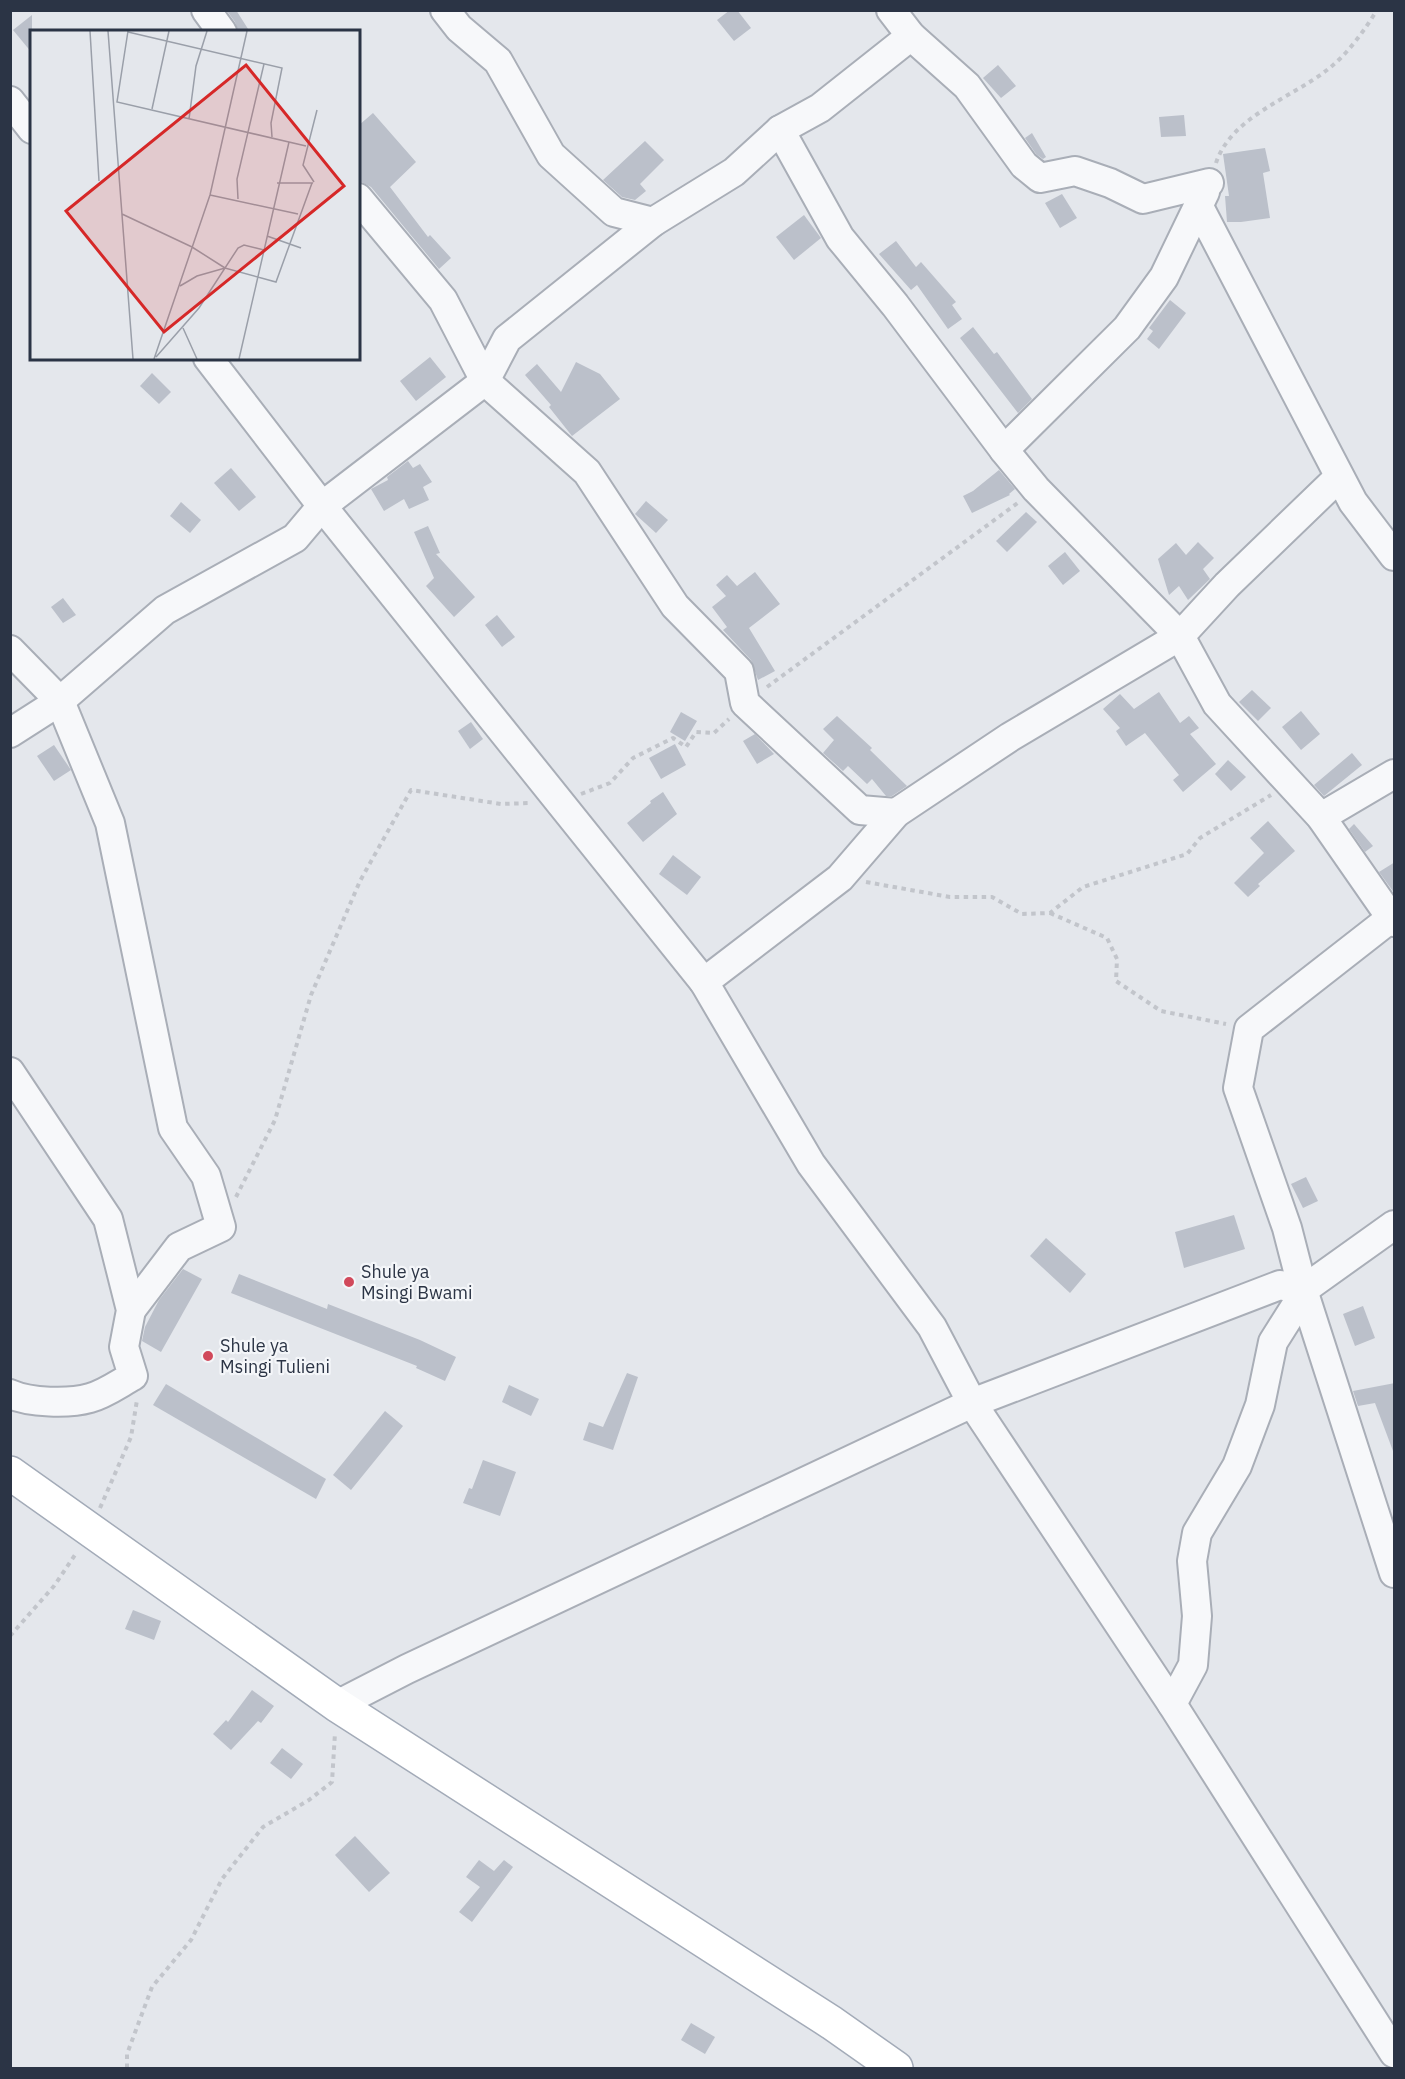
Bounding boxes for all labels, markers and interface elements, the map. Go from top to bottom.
inset map [30,30,360,360]
place label: Shule ya Msingi Bwami [361,1260,473,1304]
marker: Shule ya Msingi Bwami [342,1275,356,1289]
place label: Shule ya Msingi Tulieni [220,1334,330,1378]
marker: Shule ya Msingi Tulieni [201,1349,215,1363]

